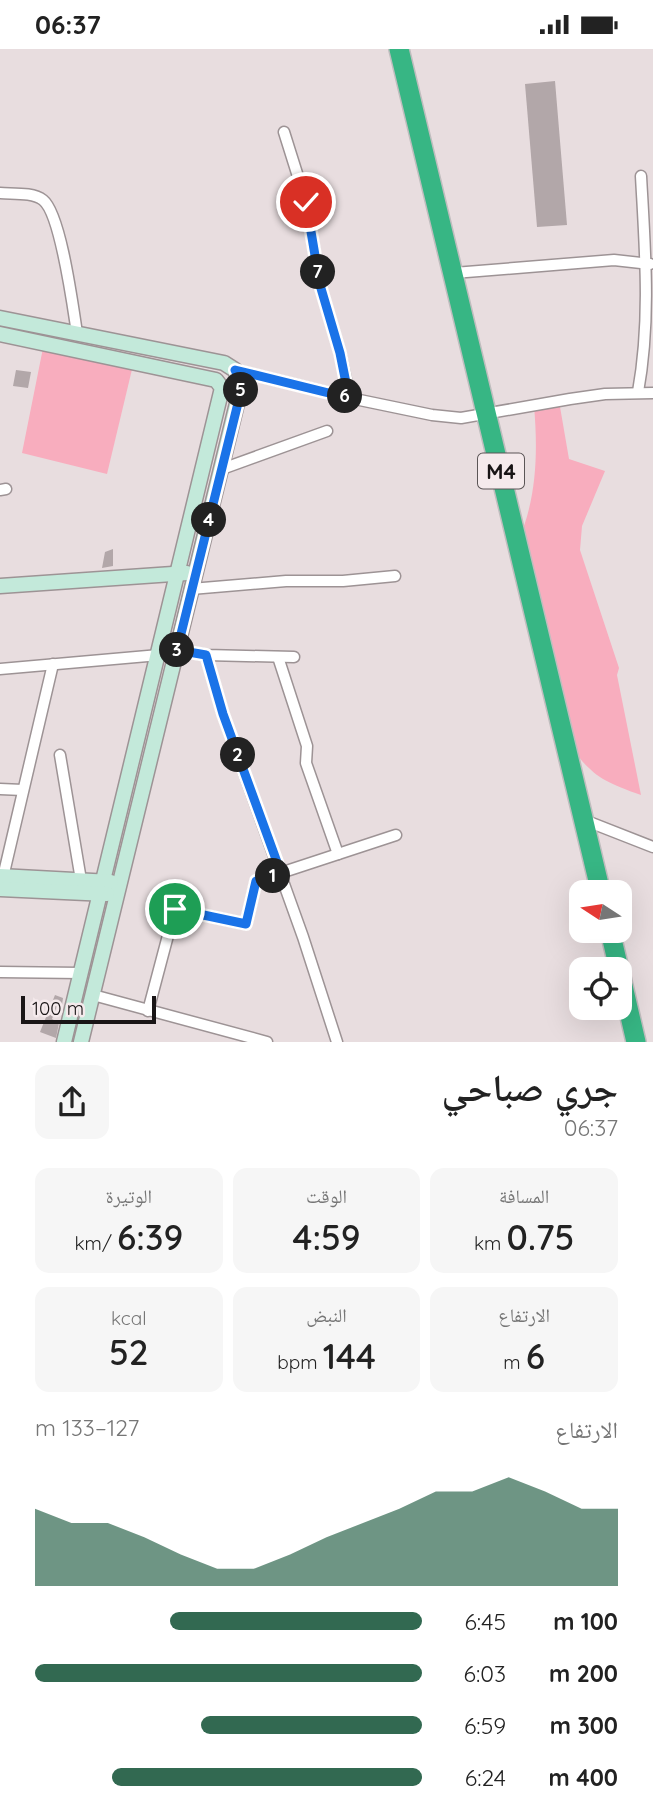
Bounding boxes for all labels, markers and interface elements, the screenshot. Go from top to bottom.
text: 06:37 [35,8,101,41]
pin [276,172,336,232]
icon: check [287,183,325,221]
pin: 7 [300,255,336,290]
text: 7 [312,259,323,283]
pin: 5 [224,373,258,407]
text: 5 [235,377,246,401]
pin: 6 [328,379,362,413]
text: 6 [339,383,350,407]
road number: M4 [478,453,524,489]
pin: 4 [192,503,227,538]
text: 4 [203,507,214,531]
pin: 3 [160,633,194,667]
text: 3 [171,637,182,661]
pin: 2 [220,737,256,773]
text: 2 [232,742,243,766]
pin: 1 [256,859,290,893]
text: 1 [269,863,276,887]
pin [145,879,205,939]
north arrow [569,880,632,943]
map controls [569,880,632,1020]
icon: arrive [156,890,194,928]
button: locate [569,957,632,1020]
scale bar [21,993,156,1025]
text: 100 m [32,996,84,1020]
text: جري صباحي [441,1063,618,1111]
button: share [35,1065,109,1139]
text: 06:37 [564,1113,618,1142]
text: الوتيرة [106,1184,152,1208]
text: الوقت [306,1184,347,1208]
text: المسافة [499,1184,549,1208]
text: 6:39 [117,1215,183,1259]
text: 4:59 [293,1215,361,1259]
text: 0.75 [507,1215,574,1259]
text: /km [74,1231,117,1255]
text: km [474,1231,507,1255]
text: النبض [306,1303,347,1327]
text: الارتفاع [498,1303,550,1327]
text: kcal [111,1306,147,1330]
text: 52 [109,1330,149,1374]
text: 144 [323,1334,376,1378]
text: 6 [526,1334,545,1378]
text: bpm [277,1350,323,1374]
text: m [503,1350,526,1374]
text: 127–133 m [35,1413,139,1442]
text: الارتفاع [555,1415,618,1444]
text: 6:45 [464,1607,506,1636]
text: 100 m [553,1607,618,1636]
text: 6:03 [464,1659,506,1688]
text: 200 m [549,1659,618,1688]
text: 6:59 [464,1711,506,1740]
text: 300 m [550,1711,618,1740]
text: 6:24 [465,1763,506,1792]
text: 400 m [549,1763,618,1792]

